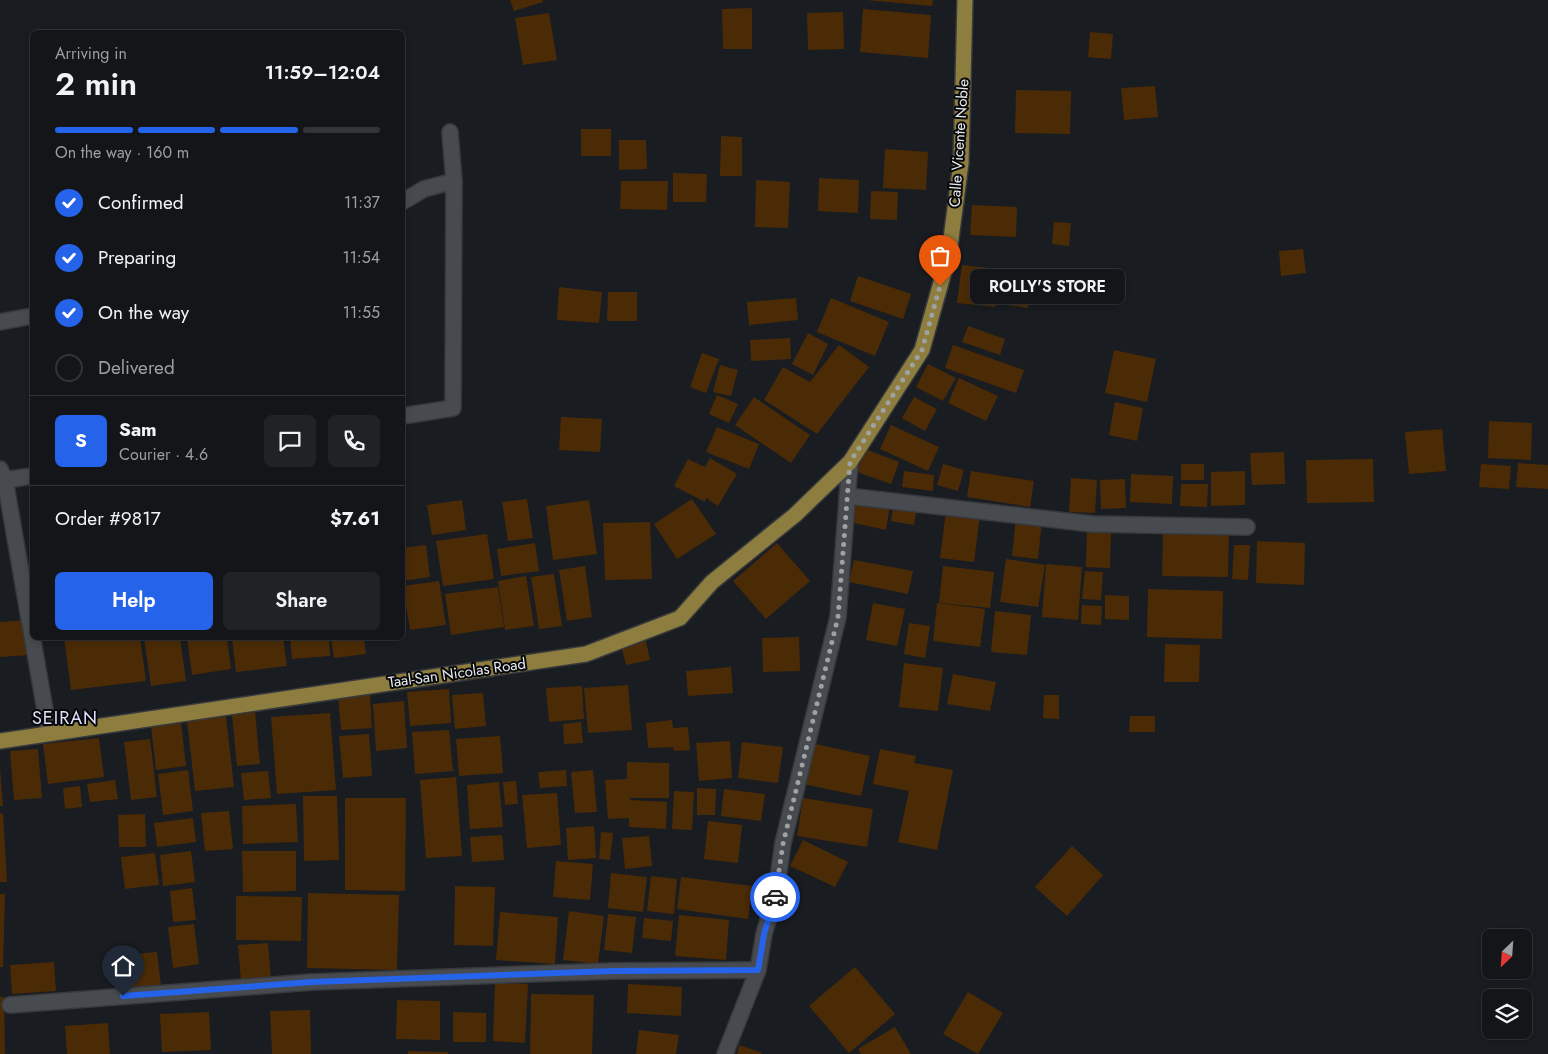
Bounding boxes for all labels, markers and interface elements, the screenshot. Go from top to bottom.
text: Arriving in [55,42,127,65]
text: 11:59–12:04 [265,59,380,86]
text: 2 min [55,61,137,107]
street label: Calle Vicente Noble [944,78,974,208]
text: On the way · 160 m [55,141,189,164]
icon: check [55,189,83,217]
text: Confirmed [98,189,184,216]
text: 11:37 [344,191,380,214]
pin [919,235,961,286]
icon: bag [926,242,954,270]
icon: check [55,244,83,272]
text: Preparing [98,244,176,271]
text: 11:54 [342,246,380,269]
callout: ROLLY'S STORE [970,268,1125,304]
text: ROLLY'S STORE [989,275,1106,298]
icon: check [55,299,83,327]
text: On the way [98,299,189,326]
text: 11:55 [343,301,380,324]
text: Delivered [98,354,175,381]
button: chat [264,415,316,467]
button: phone [328,415,380,467]
text: Sam [119,416,157,443]
text: S [75,427,87,454]
text: Courier · 4.6 [119,443,208,466]
text: Order #9817 [55,505,161,532]
text: $7.61 [330,505,380,532]
button: Help [55,572,213,630]
button: Share [223,572,380,630]
street label: Taal-San Nicolas Road [387,652,527,694]
district label: SEIRAN [32,705,98,731]
courier [750,872,800,922]
icon: car [761,883,789,911]
north arrow [1482,929,1532,979]
map controls [1482,929,1532,1039]
pin [102,945,144,996]
icon: home [109,952,137,980]
button: layers [1482,989,1532,1039]

